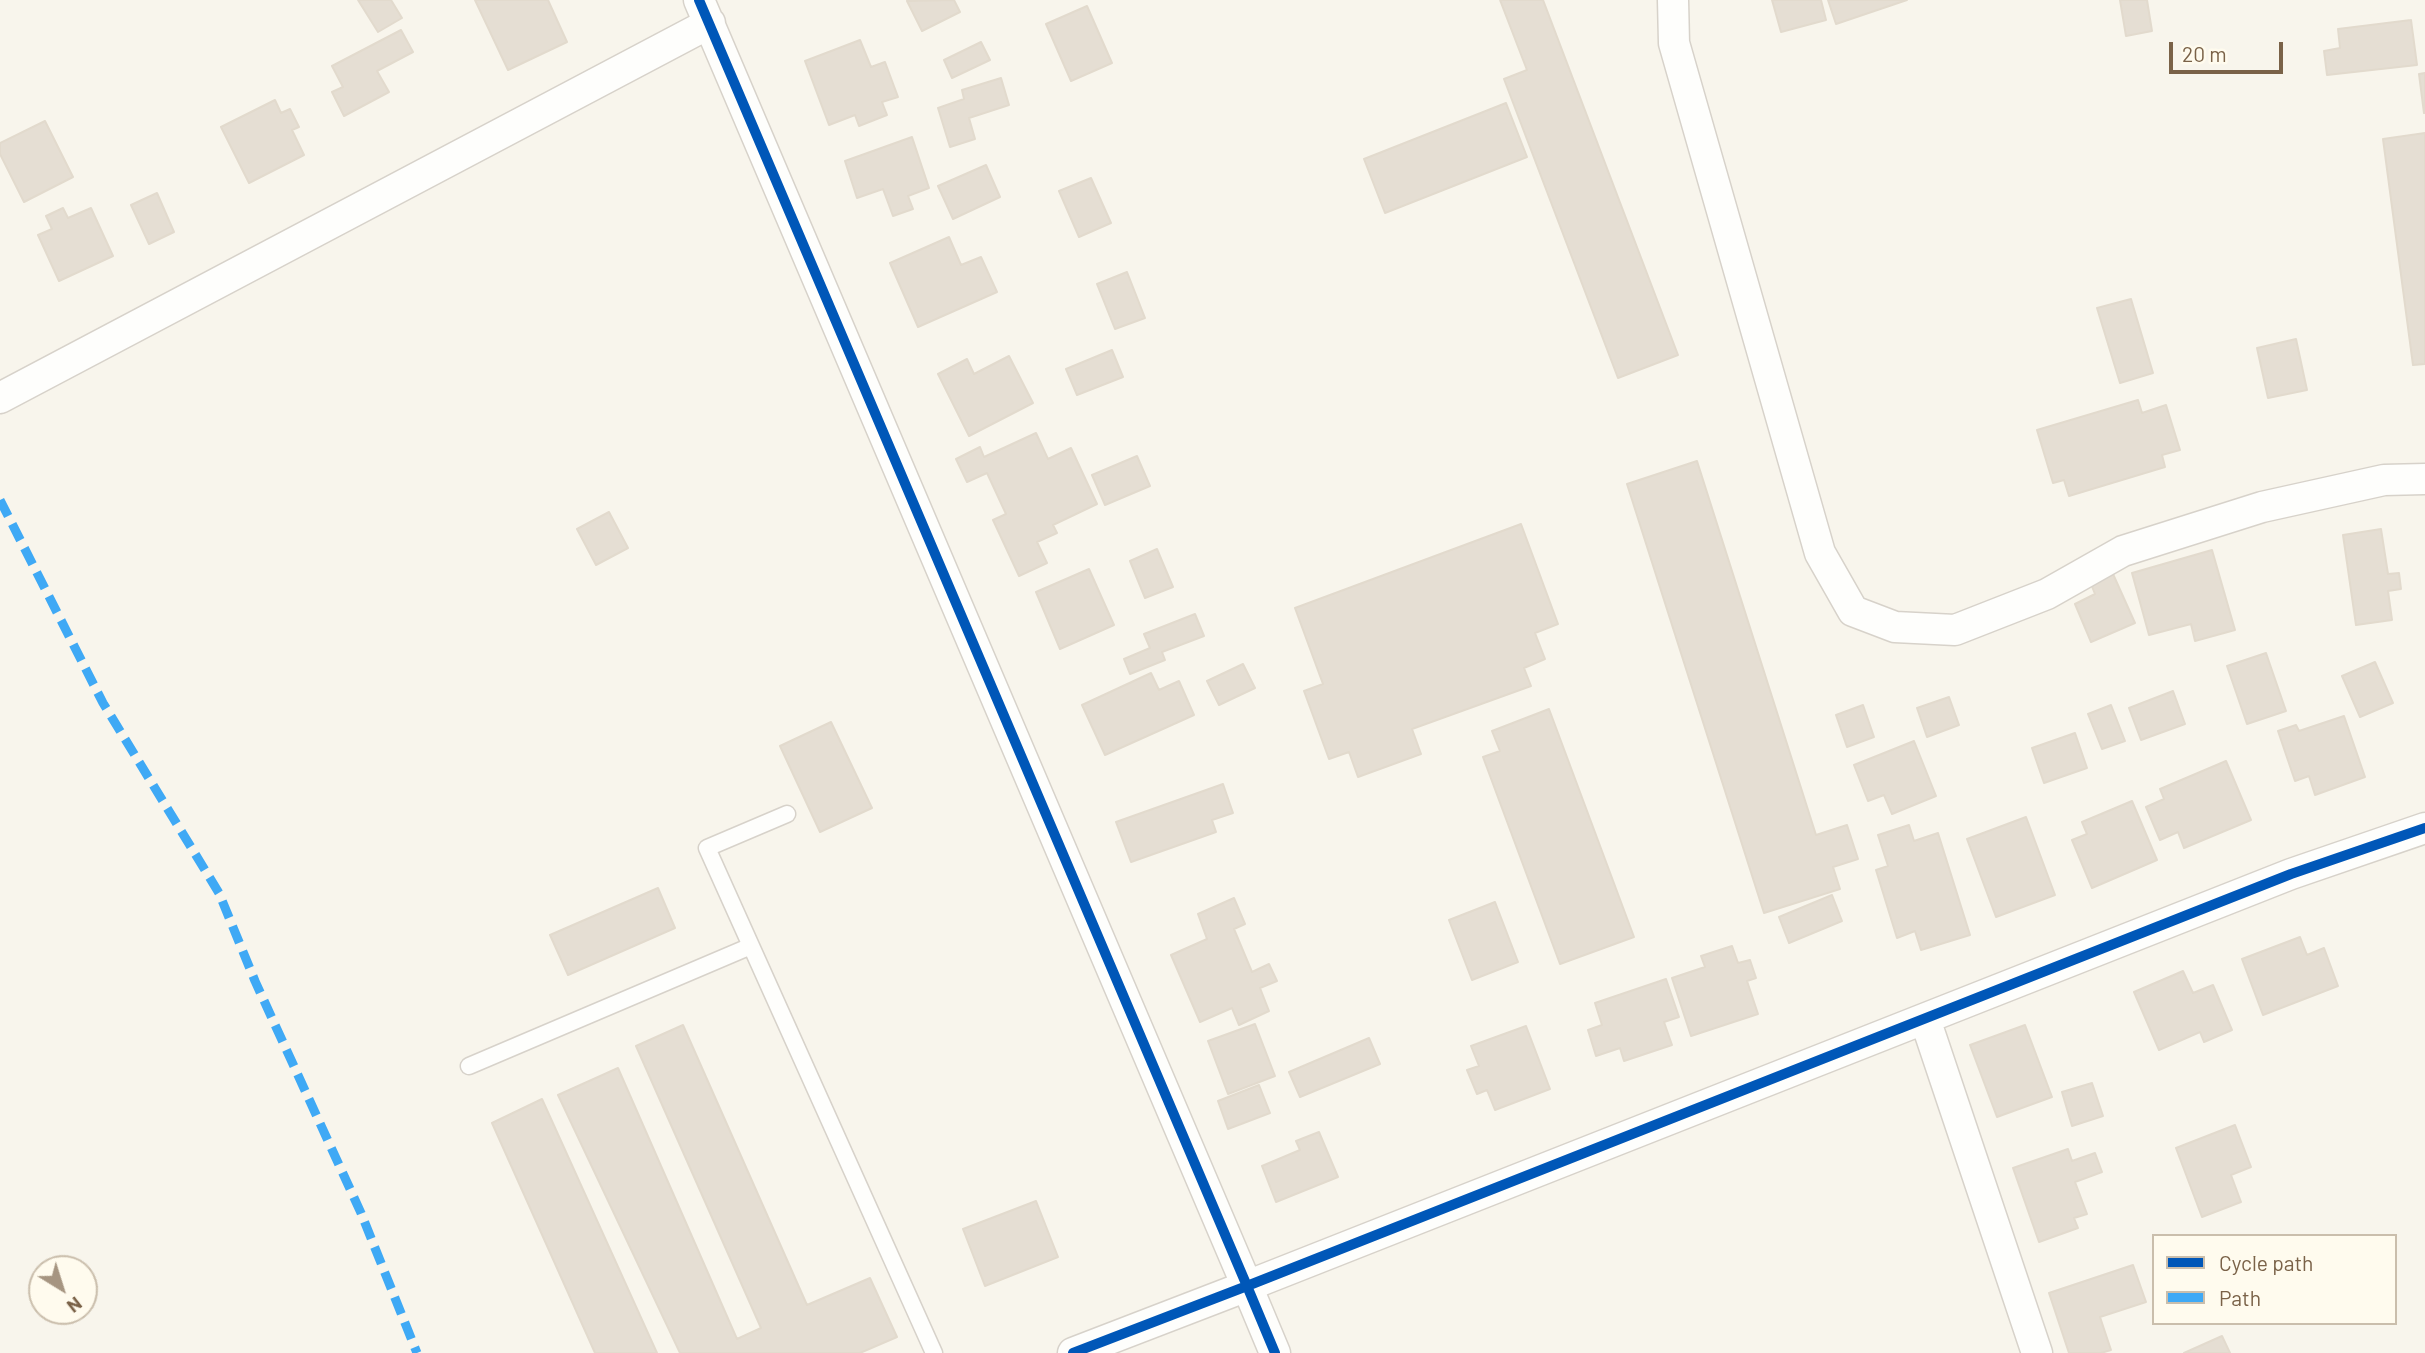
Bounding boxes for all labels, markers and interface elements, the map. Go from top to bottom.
scale bar [2173,28,2287,72]
text: 20 m [2182,41,2227,66]
legend [2152,1234,2397,1325]
text: Cycle path [2219,1250,2313,1275]
north arrow [28,1255,98,1325]
text: Path [2219,1285,2261,1310]
text: N [63,1292,87,1318]

